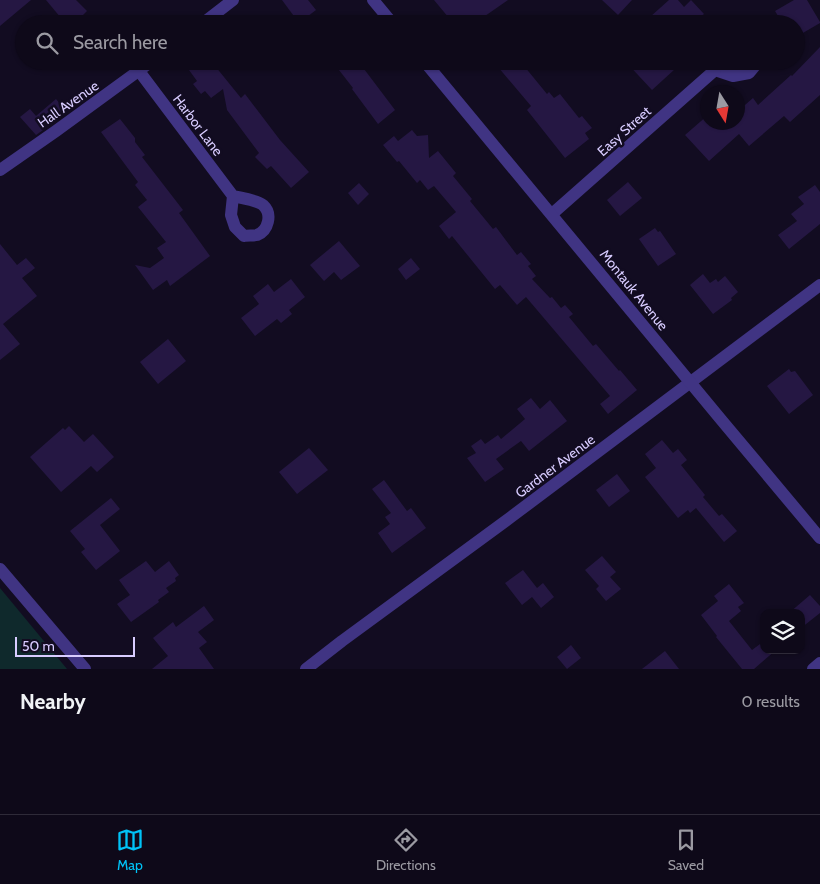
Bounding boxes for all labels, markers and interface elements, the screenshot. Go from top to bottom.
search box [15,15,805,70]
icon: search [33,29,61,57]
text: Search here [73,31,167,54]
street label: Hall Avenue [34,76,102,132]
north arrow [700,85,745,130]
street label: Harbor Lane [169,91,227,159]
street label: Easy Street [593,102,655,160]
street label: Montauk Avenue [596,246,672,334]
street label: Gardner Avenue [512,430,598,502]
map controls [760,609,805,654]
button: layers [760,609,805,654]
scale bar [15,634,135,657]
text: 50 m [22,637,55,655]
text: Nearby [20,689,86,714]
text: 0 results [741,692,800,711]
tab: Map [116,826,144,874]
tab: Directions [376,826,436,874]
tab: Saved [668,826,704,874]

